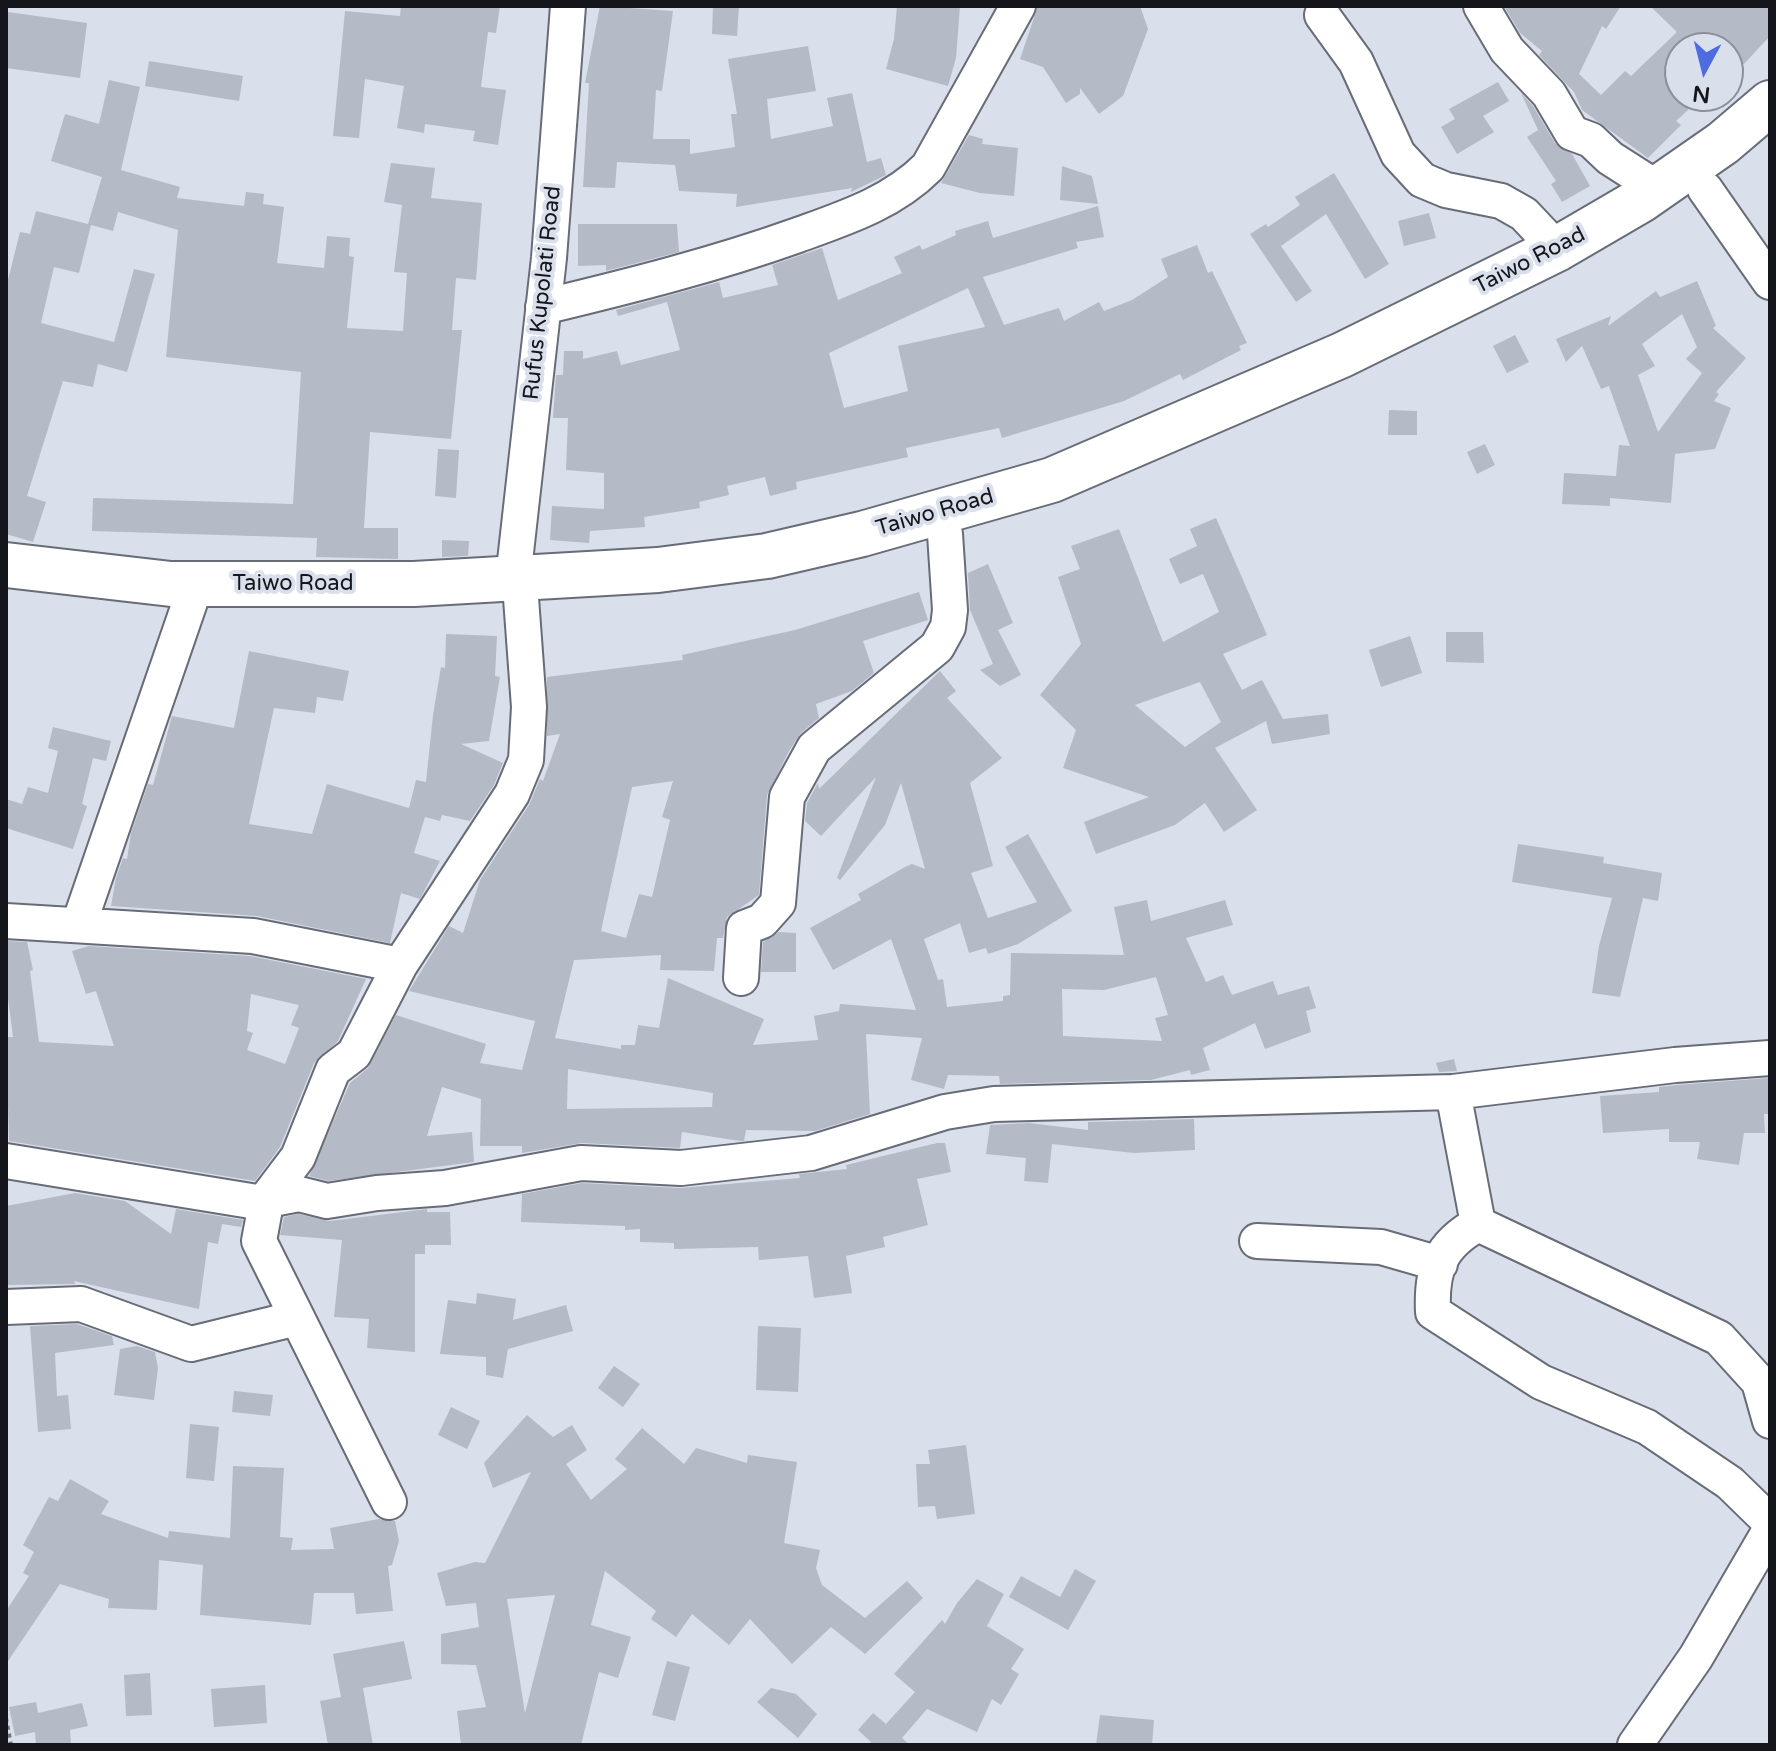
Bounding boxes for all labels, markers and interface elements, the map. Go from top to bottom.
north arrow [1664,32,1744,112]
text: N [1691,80,1712,108]
street label: Rufus Kupolati Road [519,185,567,401]
street label: Taiwo Road [1470,222,1590,300]
street label: Taiwo Road [873,484,997,542]
street label: Taiwo Road [232,571,354,597]

